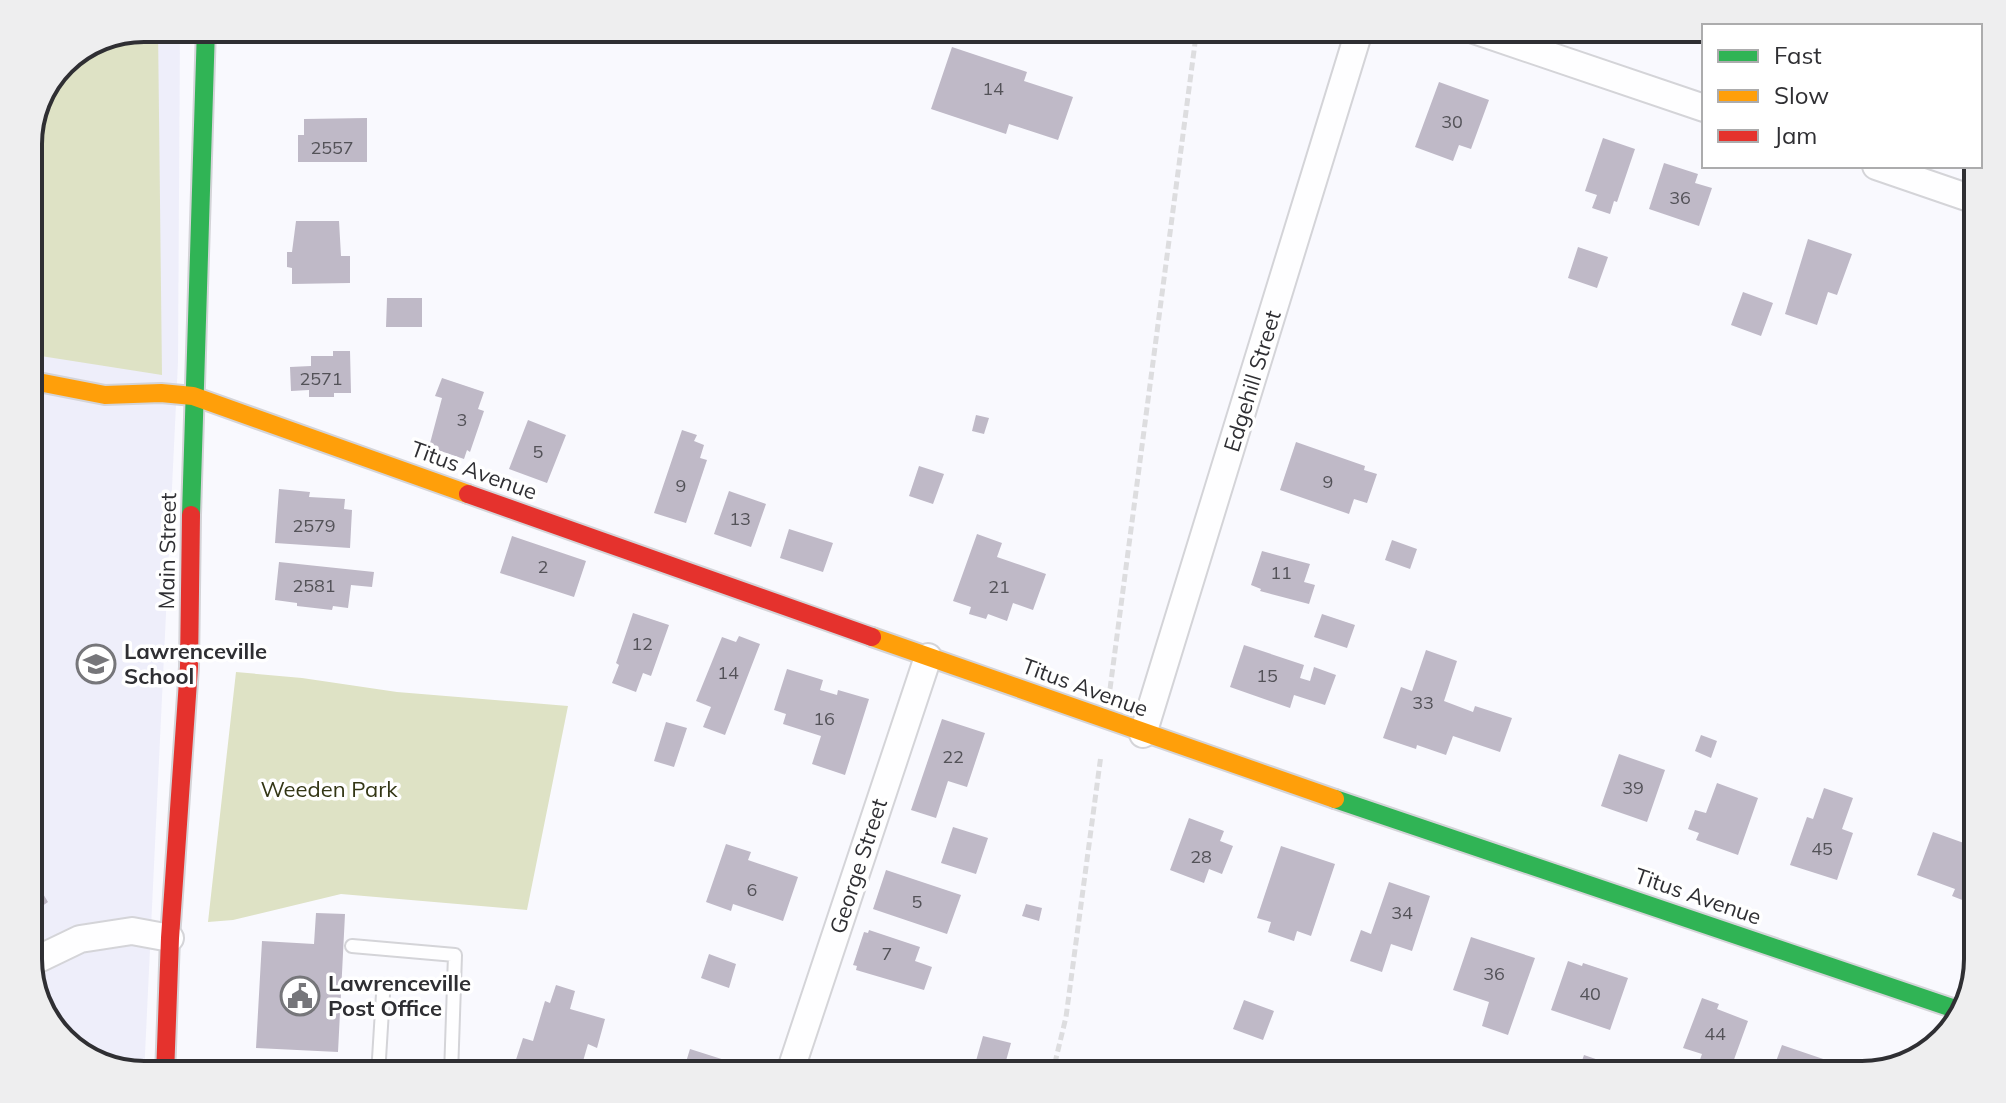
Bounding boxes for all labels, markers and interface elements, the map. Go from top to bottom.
legend [1702,24,1982,168]
text: Fast [1774,40,1822,70]
house number: 14 [982,77,1004,100]
text: Slow [1774,80,1829,110]
house number: 30 [1441,110,1463,133]
text: Jam [1774,120,1817,150]
house number: 2557 [310,136,354,159]
house number: 36 [1669,186,1691,209]
street label: Edgehill Street [1217,307,1287,455]
house number: 2571 [299,367,343,390]
house number: 3 [457,408,467,431]
street label: Titus Avenue [407,434,541,506]
house number: 5 [533,440,544,463]
house number: 9 [1323,470,1333,493]
house number: 9 [676,474,686,497]
street label: Main Street [152,492,182,610]
house number: 13 [729,507,751,530]
house number: 2579 [292,514,336,537]
house number: 2 [538,555,548,578]
house number: 11 [1270,561,1292,584]
house number: 2581 [292,574,336,597]
house number: 21 [988,575,1010,598]
house number: 12 [631,632,653,655]
place label: Lawrenceville School [124,637,267,690]
school or university icon: Lawrenceville School [75,643,117,685]
street label: Titus Avenue [1018,651,1152,723]
house number: 14 [717,661,739,684]
house number: 15 [1256,664,1278,687]
house number: 33 [1412,691,1434,714]
house number: 16 [813,707,835,730]
house number: 22 [942,745,964,768]
park label: Weeden Park [260,775,398,803]
house number: 39 [1622,776,1644,799]
street label: George Street [823,795,893,937]
house number: 45 [1811,837,1833,860]
house number: 28 [1190,845,1212,868]
street label: Titus Avenue [1631,861,1765,931]
house number: 6 [747,878,757,901]
house number: 5 [912,890,923,913]
house number: 34 [1391,901,1413,924]
house number: 7 [882,942,892,965]
house number: 36 [1483,962,1505,985]
place label: Lawrenceville Post Office [328,969,471,1022]
public building icon: Lawrenceville Post Office [279,975,321,1017]
house number: 40 [1579,982,1601,1005]
house number: 44 [1704,1022,1726,1045]

